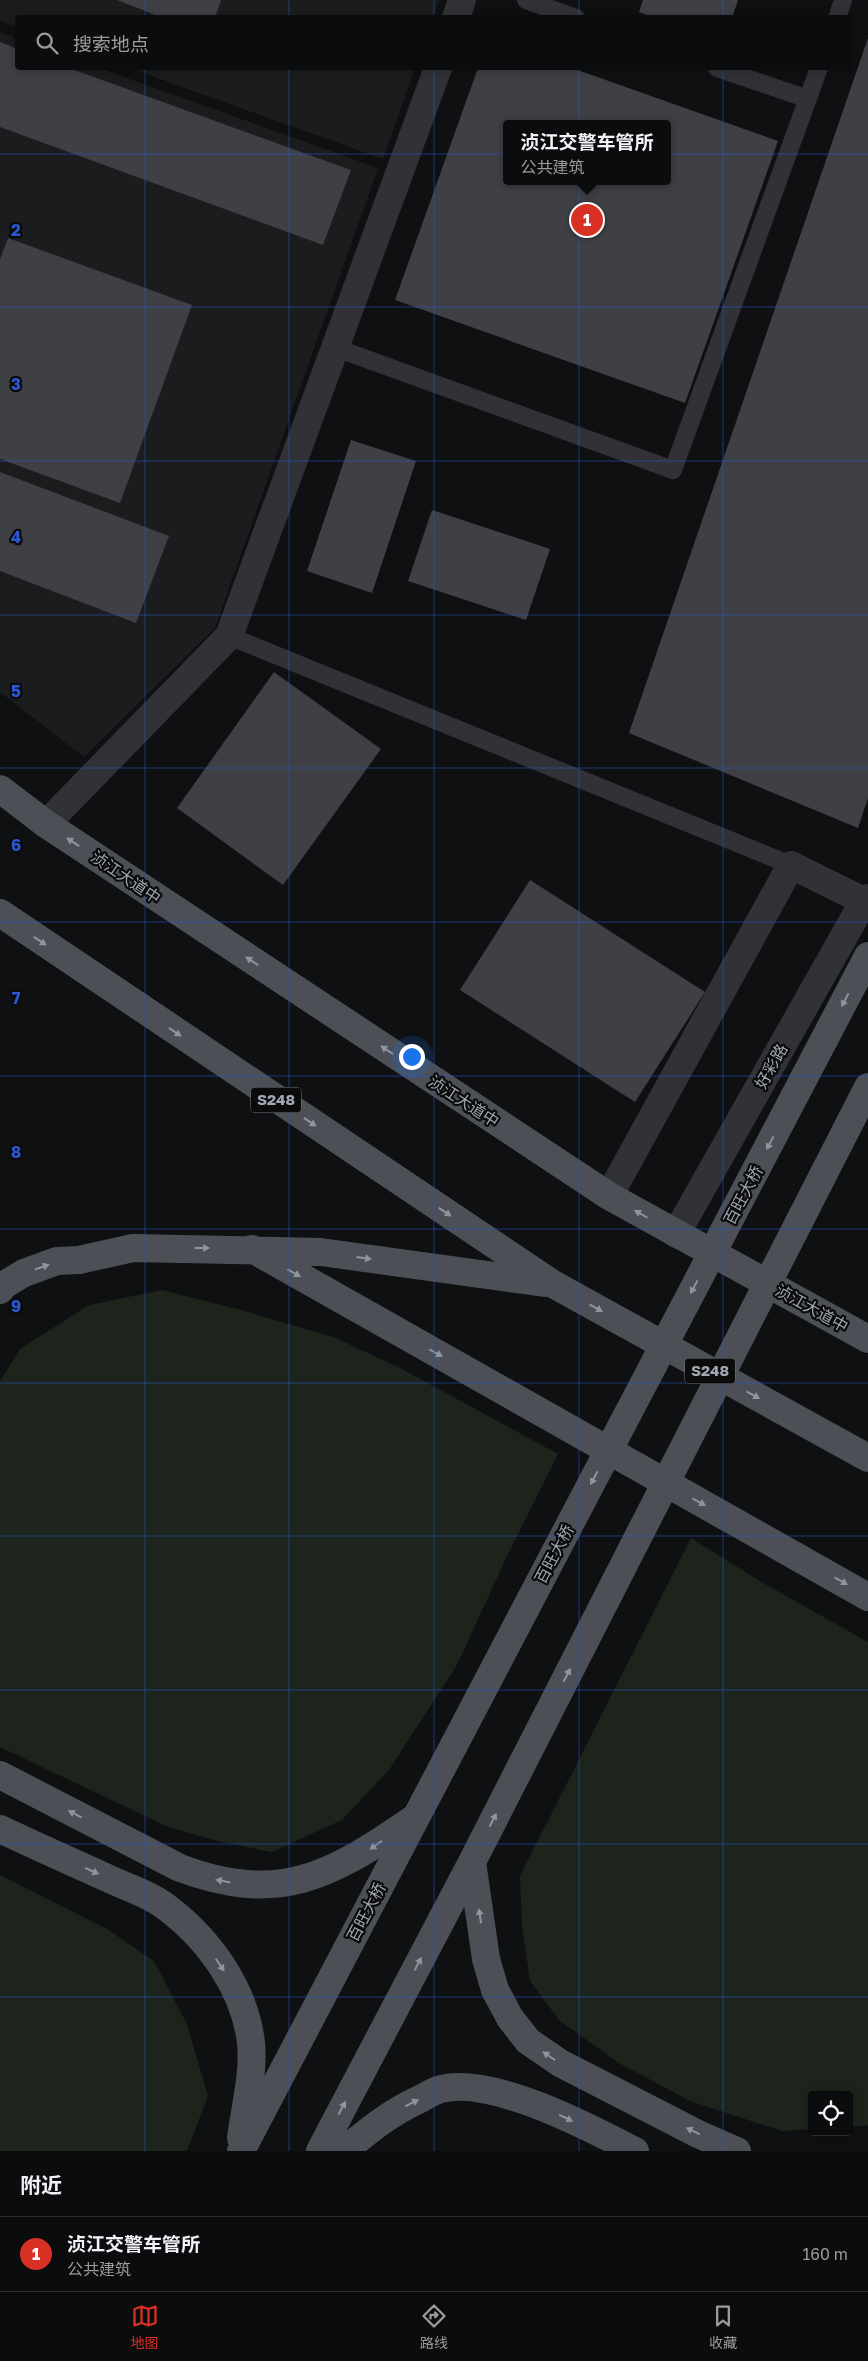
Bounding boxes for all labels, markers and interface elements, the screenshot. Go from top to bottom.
search box [15,15,853,70]
icon: search [33,29,61,57]
text: 搜索地点 [73,32,149,55]
popup [503,120,671,185]
text: 浈江交警车管所 [520,130,654,153]
text: 公共建筑 [520,157,585,177]
pin: 1 [571,201,603,239]
text: 2 [11,220,21,240]
text: 3 [11,374,21,394]
text: 4 [11,527,21,547]
text: 5 [11,681,21,701]
text: 6 [11,835,21,855]
one-way arrow [66,837,79,846]
street label: 浈江大道中 [87,846,165,908]
one-way arrow [34,936,47,946]
one-way arrow [245,956,258,965]
text: 7 [12,988,21,1008]
one-way arrow [841,992,849,1007]
one-way arrow [168,1027,182,1037]
street label: 好彩路 [751,1040,791,1092]
your location [399,1044,425,1070]
one-way arrow [381,1045,394,1055]
street label: 浈江大道中 [425,1071,503,1131]
road number: S248 [251,1088,301,1112]
one-way arrow [303,1117,317,1127]
one-way arrow [766,1136,774,1151]
text: 8 [11,1142,21,1162]
street label: 百旺大桥 [719,1162,767,1228]
one-way arrow [438,1207,452,1217]
one-way arrow [635,1210,648,1219]
one-way arrow [195,1244,211,1252]
one-way arrow [357,1254,373,1262]
one-way arrow [35,1263,50,1271]
one-way arrow [288,1269,301,1278]
one-way arrow [690,1280,698,1295]
street label: 浈江大道中 [772,1280,852,1336]
text: 9 [11,1296,21,1316]
one-way arrow [588,1304,603,1312]
one-way arrow [429,1349,443,1357]
road number: S248 [685,1358,735,1384]
one-way arrow [747,1390,760,1399]
one-way arrow [590,1470,598,1485]
one-way arrow [693,1497,706,1506]
street label: 百旺大桥 [530,1521,578,1587]
one-way arrow [834,1577,848,1586]
one-way arrow [563,1668,571,1683]
one-way arrow [68,1810,83,1818]
one-way arrow [489,1813,497,1827]
one-way arrow [369,1840,383,1850]
one-way arrow [85,1868,99,1876]
one-way arrow [214,1877,230,1885]
street label: 百旺大桥 [342,1879,390,1945]
one-way arrow [476,1908,484,1924]
one-way arrow [414,1957,422,1971]
one-way arrow [216,1959,225,1972]
one-way arrow [542,2051,556,2061]
map controls [808,2091,853,2136]
button: locate [808,2091,853,2136]
one-way arrow [405,2099,419,2107]
one-way arrow [338,2101,346,2115]
one-way arrow [559,2115,573,2123]
one-way arrow [686,2127,700,2135]
text: 附近 [20,2172,62,2198]
text: 浈江交警车管所 [67,2232,200,2255]
text: 1 [32,2244,40,2264]
text: 160 m [802,2244,848,2264]
text: 公共建筑 [67,2259,131,2279]
tab: 地图 [131,2302,159,2352]
tab: 路线 [420,2302,448,2352]
tab: 收藏 [709,2302,737,2352]

